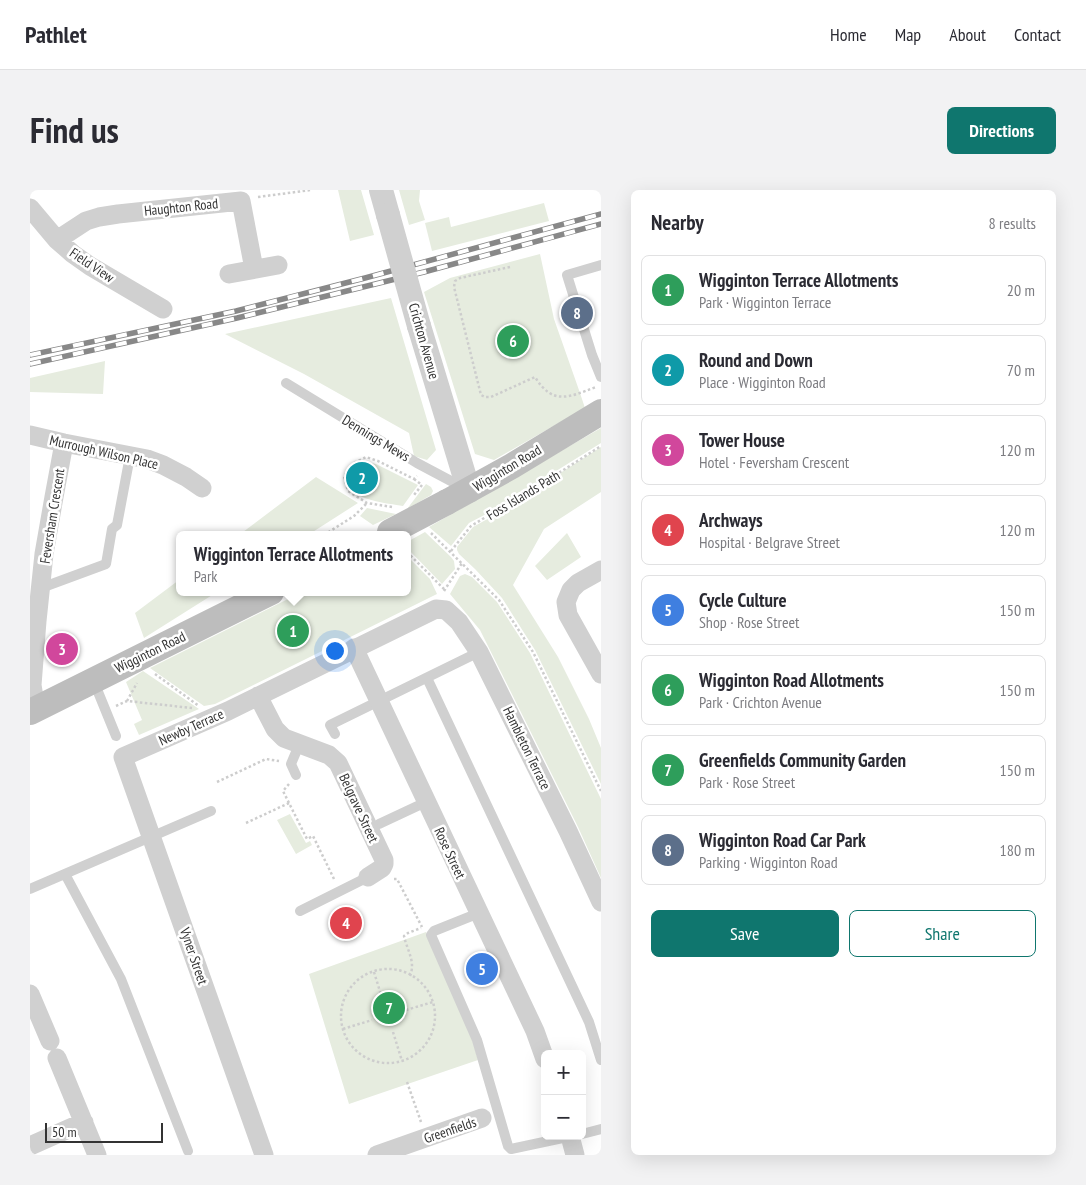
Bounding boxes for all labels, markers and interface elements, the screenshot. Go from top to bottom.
text: Pathlet [25,19,87,50]
text: Home [830,23,867,46]
text: Map [895,23,921,46]
text: About [949,23,986,46]
text: Contact [1014,23,1061,46]
text: Find us [30,107,119,153]
button: Directions [947,107,1056,154]
street label: Haughton Road [143,194,219,220]
text: Nearby [651,209,704,236]
text: 8 results [989,213,1036,233]
street label: Field View [66,244,118,287]
text: Wigginton Terrace Allotments [699,268,898,292]
text: 1 [664,280,672,300]
text: 20 m [1007,280,1035,300]
text: Park · Wigginton Terrace [699,292,831,312]
pin: 8 [561,294,593,332]
street label: Crichton Avenue [405,301,443,381]
pin: 6 [497,322,529,360]
text: Round and Down [699,348,813,372]
text: 2 [664,360,672,380]
text: 70 m [1007,360,1035,380]
text: Place · Wigginton Road [699,372,826,392]
street label: Dennings Mews [339,411,413,465]
text: Tower House [699,428,785,452]
street label: Murrough Wilson Place [48,431,160,473]
text: 3 [664,440,672,460]
text: 120 m [1000,440,1035,460]
street label: Wigginton Road [470,441,544,495]
text: Hotel · Feversham Crescent [699,452,849,472]
pin: 2 [346,459,378,497]
street label: Foss Islands Path [483,466,563,524]
street label: Feversham Crescent [36,467,68,565]
text: Archways [699,508,763,532]
text: 4 [664,520,672,540]
text: 120 m [1000,520,1035,540]
popup [176,531,411,596]
text: Hospital · Belgrave Street [699,532,840,552]
text: Wigginton Terrace Allotments [194,542,393,566]
text: Park [194,566,218,586]
text: Cycle Culture [699,588,787,612]
text: 5 [664,600,672,620]
text: 150 m [1000,600,1035,620]
pin: 1 [277,612,309,650]
text: Shop · Rose Street [699,612,799,632]
street label: Wigginton Road [112,627,188,677]
pin: 3 [46,630,78,668]
your location [322,638,348,664]
text: Wigginton Road Allotments [699,668,884,692]
text: 6 [664,680,672,700]
text: 150 m [1000,680,1035,700]
text: Park · Crichton Avenue [699,692,822,712]
street label: Hambleton Terrace [499,703,555,793]
street label: Newby Terrace [156,705,226,749]
text: Greenfields Community Garden [699,748,906,772]
text: 7 [664,760,672,780]
text: 150 m [1000,760,1035,780]
street label: Belgrave Street [335,771,383,846]
text: Park · Rose Street [699,772,795,792]
street label: Rose Street [430,824,470,882]
text: Wigginton Road Car Park [699,828,866,852]
text: 8 [664,840,672,860]
text: 180 m [1000,840,1035,860]
text: Parking · Wigginton Road [699,852,838,872]
pin: 4 [330,904,362,942]
button: Save [651,910,839,957]
button: Share [849,910,1036,957]
street label: Vyner Street [176,924,212,987]
pin: 5 [466,950,498,988]
pin: 7 [373,989,405,1027]
map controls [541,1050,586,1140]
button: + [541,1050,586,1095]
button: − [541,1095,586,1140]
street label: Greenfields [421,1113,479,1147]
scale bar [45,1120,162,1143]
text: 50 m [52,1123,77,1141]

